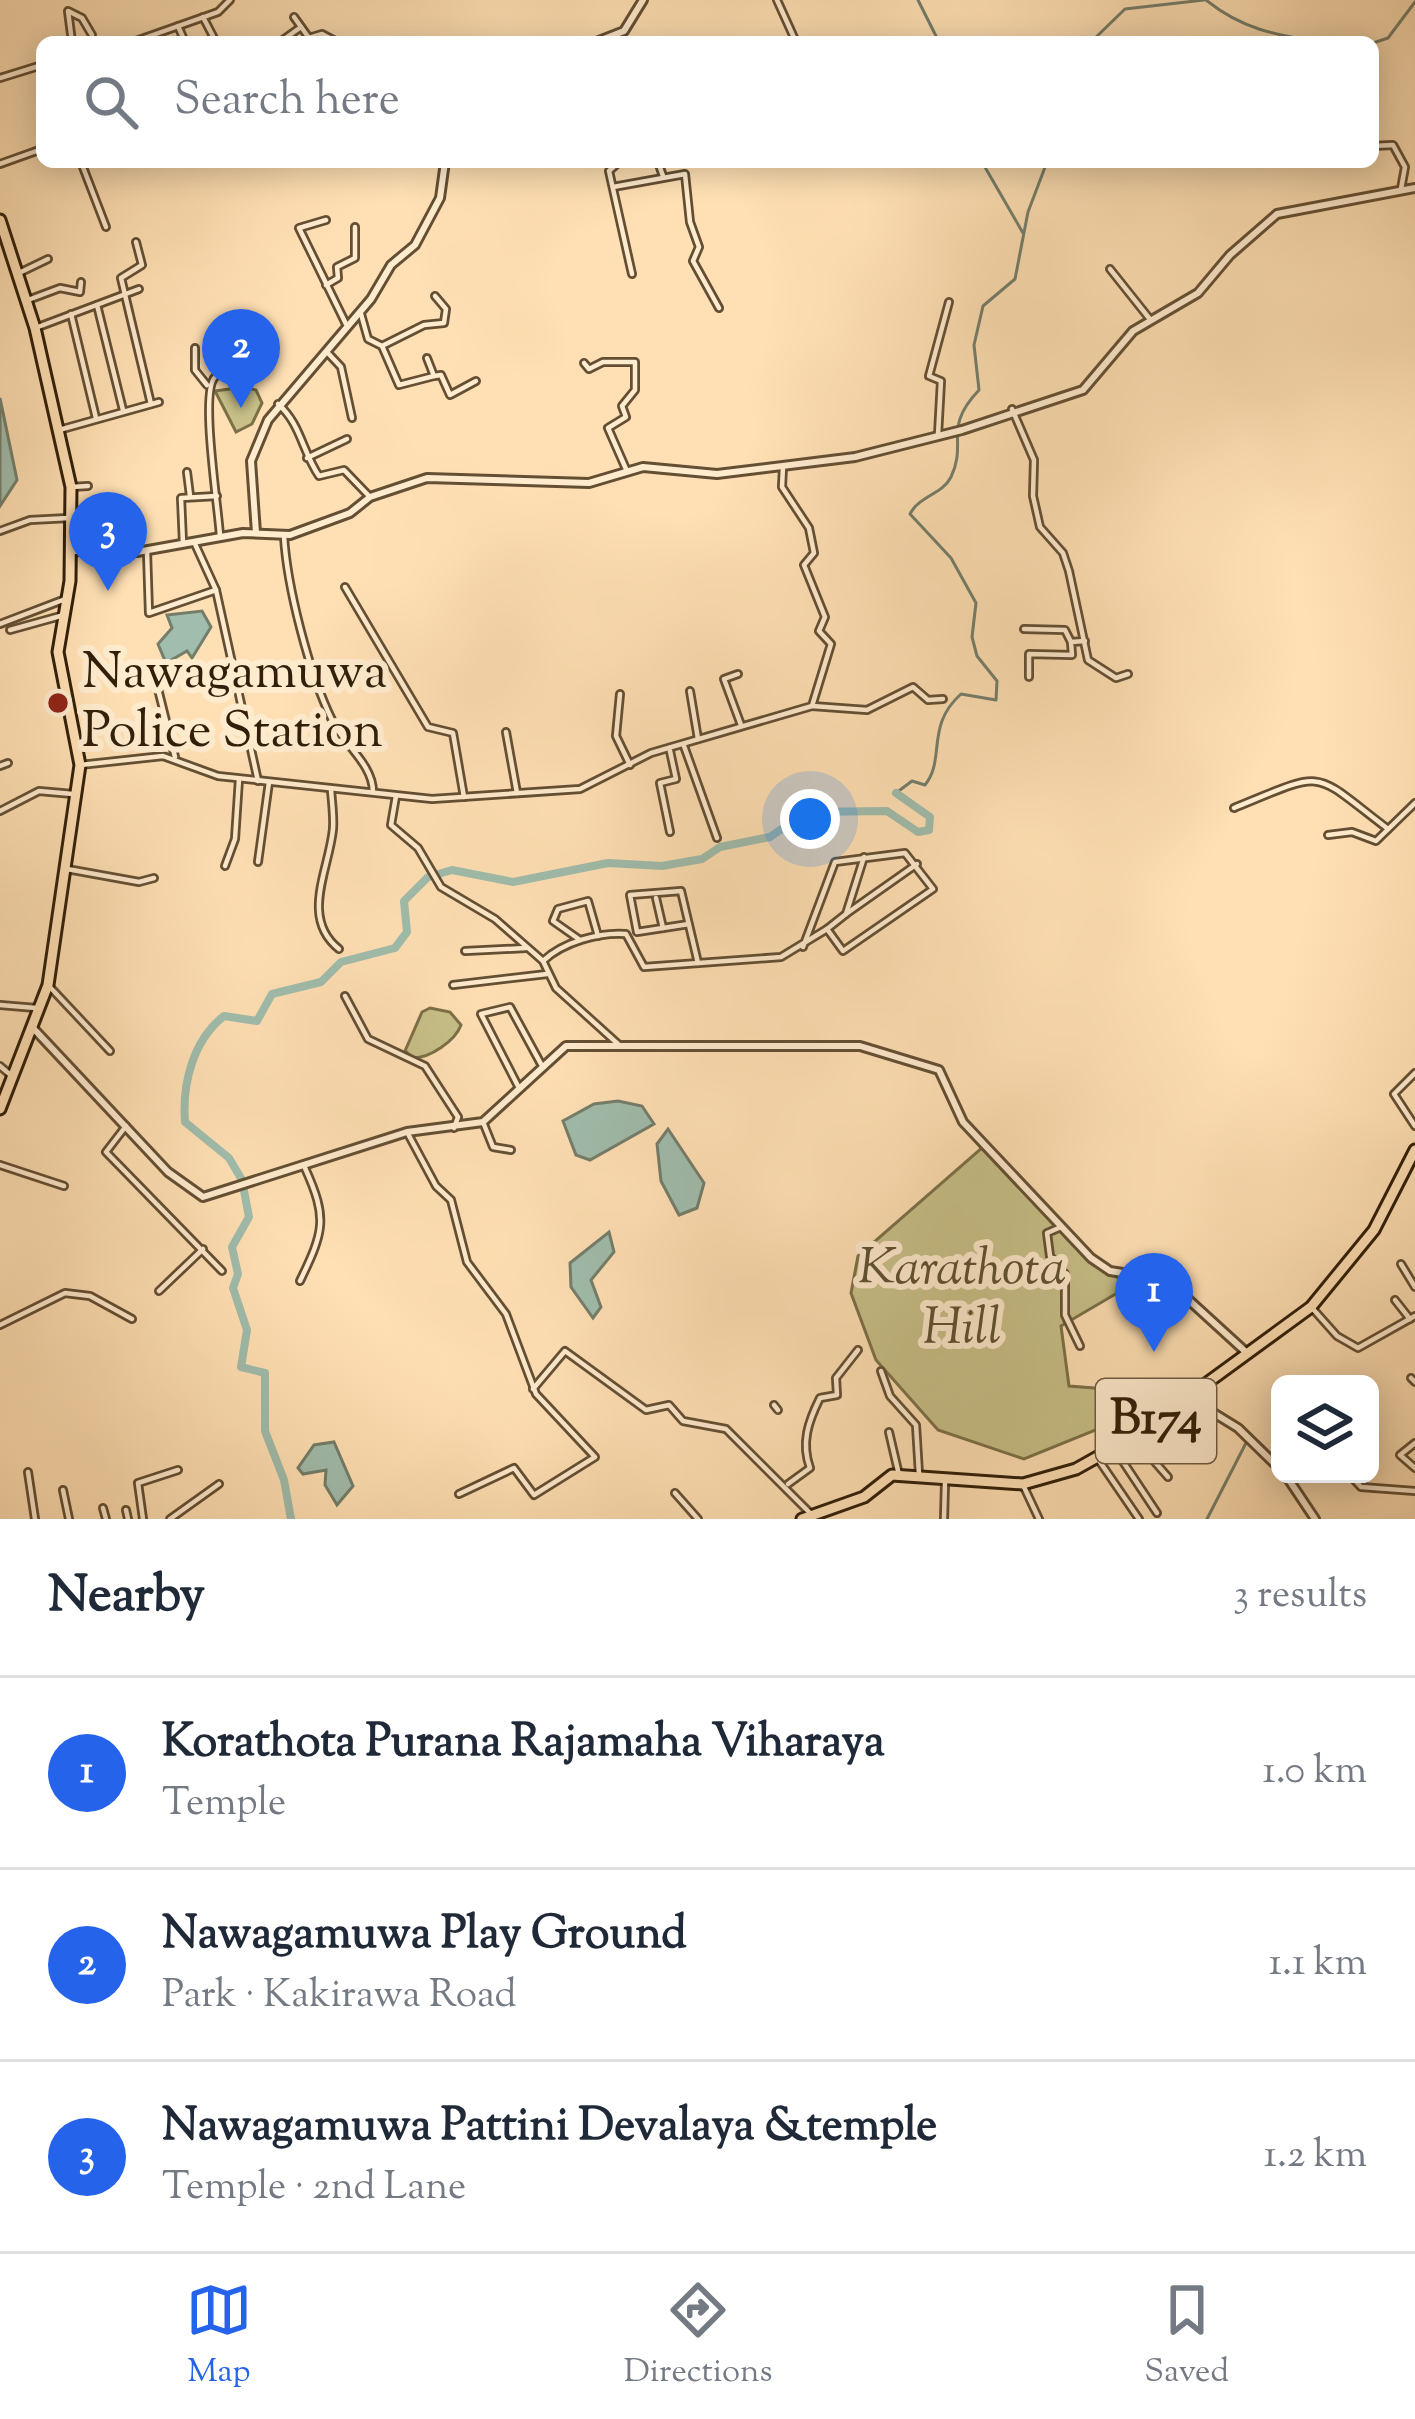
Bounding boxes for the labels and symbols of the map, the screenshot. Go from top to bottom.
pin: 2 [202,309,280,408]
pin: 3 [69,492,147,591]
place label: Nawagamuwa Police Station [82,638,387,770]
marker: Nawagamuwa Police Station [45,690,71,716]
your location [780,789,840,849]
park label: Karathota Hill [858,1234,1066,1366]
pin: 1 [1115,1253,1193,1352]
road number: B174 [1096,1379,1216,1463]

